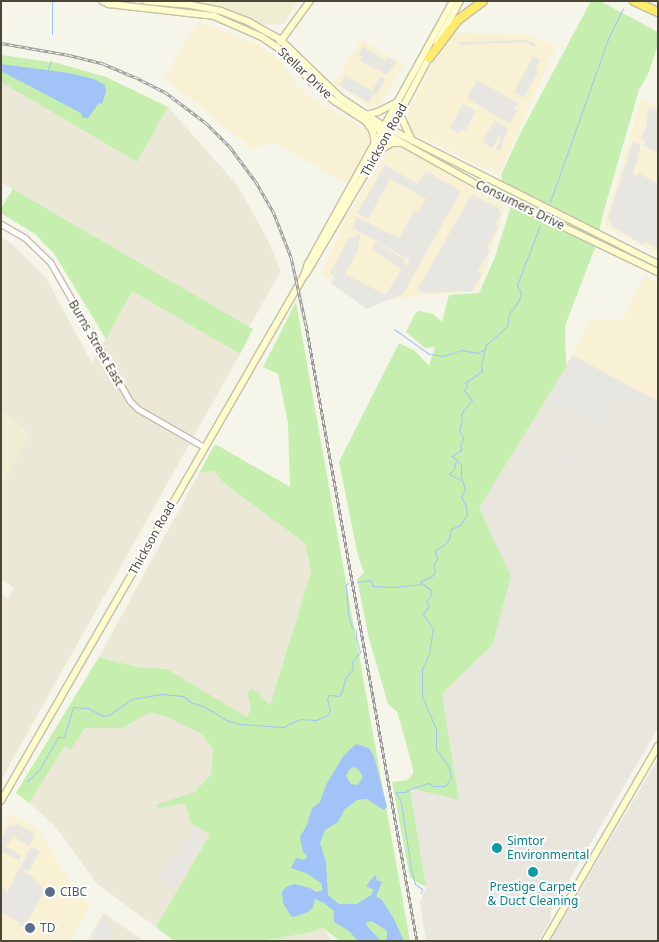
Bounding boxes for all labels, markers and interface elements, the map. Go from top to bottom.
street label: Stellar Drive [275,44,335,102]
street label: Thickson Road [358,101,410,179]
street label: Consumers Drive [473,177,567,233]
street label: Burns Street East [66,298,126,388]
street label: Thickson Road [126,499,178,577]
place label: Simtor Environmental [507,834,589,862]
marker: Simtor Environmental [491,842,503,854]
marker: Prestige Carpet & Duct Cleaning [527,866,539,878]
place label: Prestige Carpet & Duct Cleaning [488,880,578,908]
place label: CIBC [60,885,87,899]
marker: CIBC [44,886,56,898]
place label: TD [40,921,55,935]
marker: TD [24,922,36,934]

